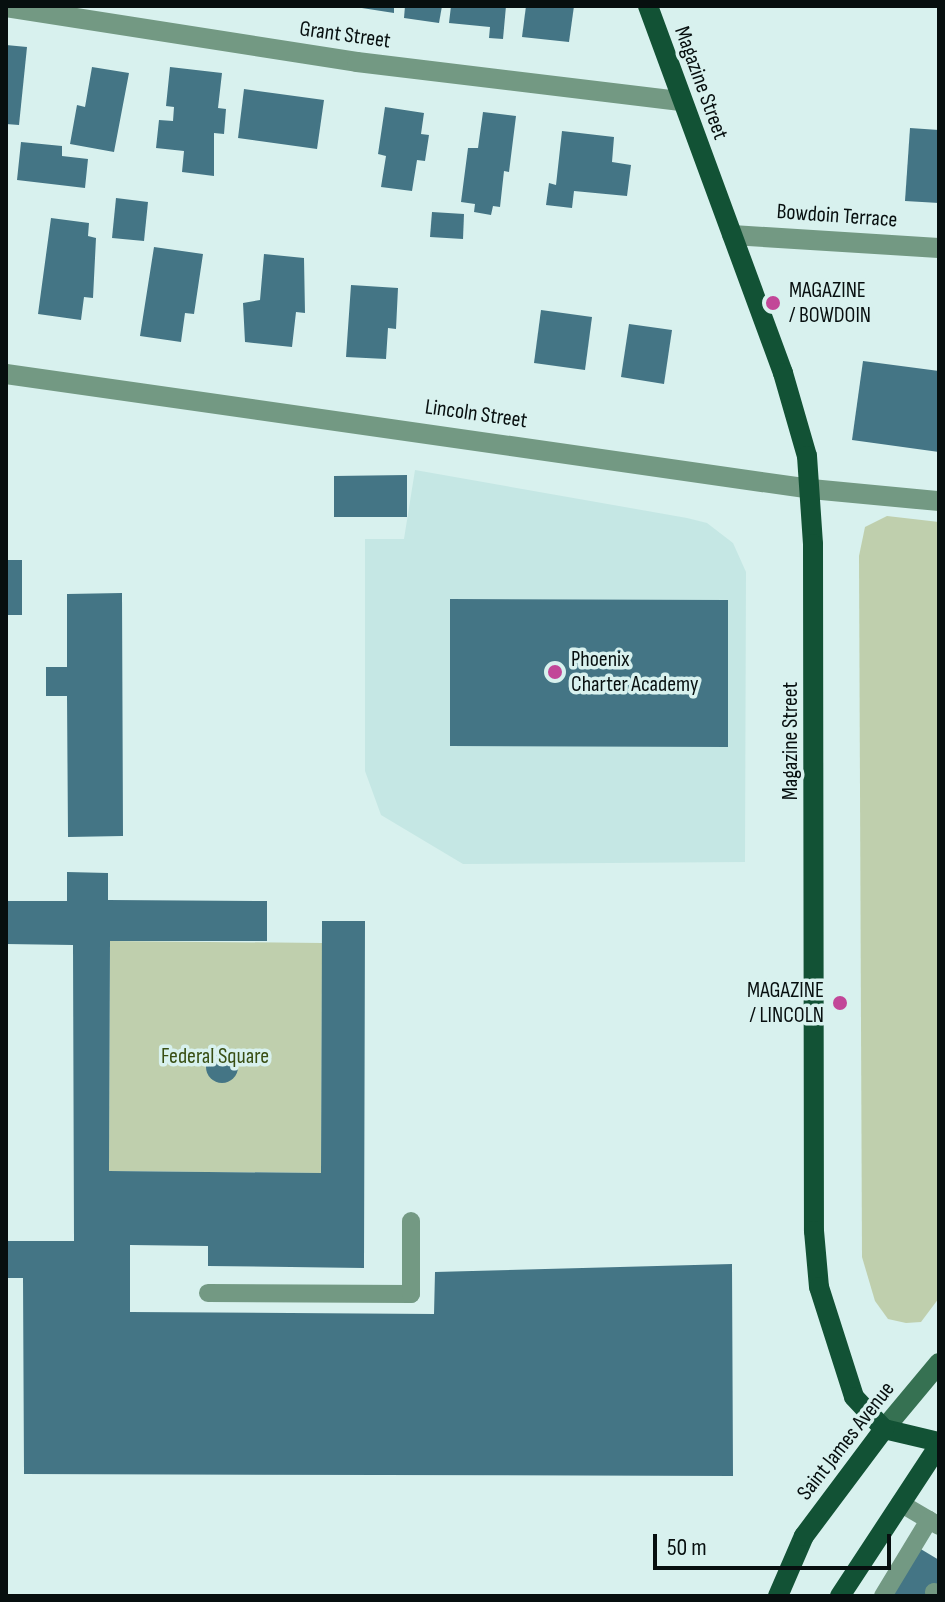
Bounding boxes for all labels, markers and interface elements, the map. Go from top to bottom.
street label: Grant Street [298,16,392,54]
street label: Magazine Street [668,23,734,143]
street label: Bowdoin Terrace [776,199,898,233]
place label: MAGAZINE / BOWDOIN [789,277,871,328]
marker: MAGAZINE / BOWDOIN [764,294,782,312]
street label: Lincoln Street [423,394,529,434]
place label: Phoenix Charter Academy [571,646,699,698]
marker: Phoenix Charter Academy [546,663,564,681]
street label: Magazine Street [778,682,804,800]
place label: MAGAZINE / LINCOLN [747,977,824,1028]
marker: MAGAZINE / LINCOLN [831,994,849,1012]
park label: Federal Square [161,1044,269,1070]
street label: Saint James Avenue [792,1377,900,1505]
scale bar [657,1518,895,1568]
text: 50 m [667,1533,707,1562]

